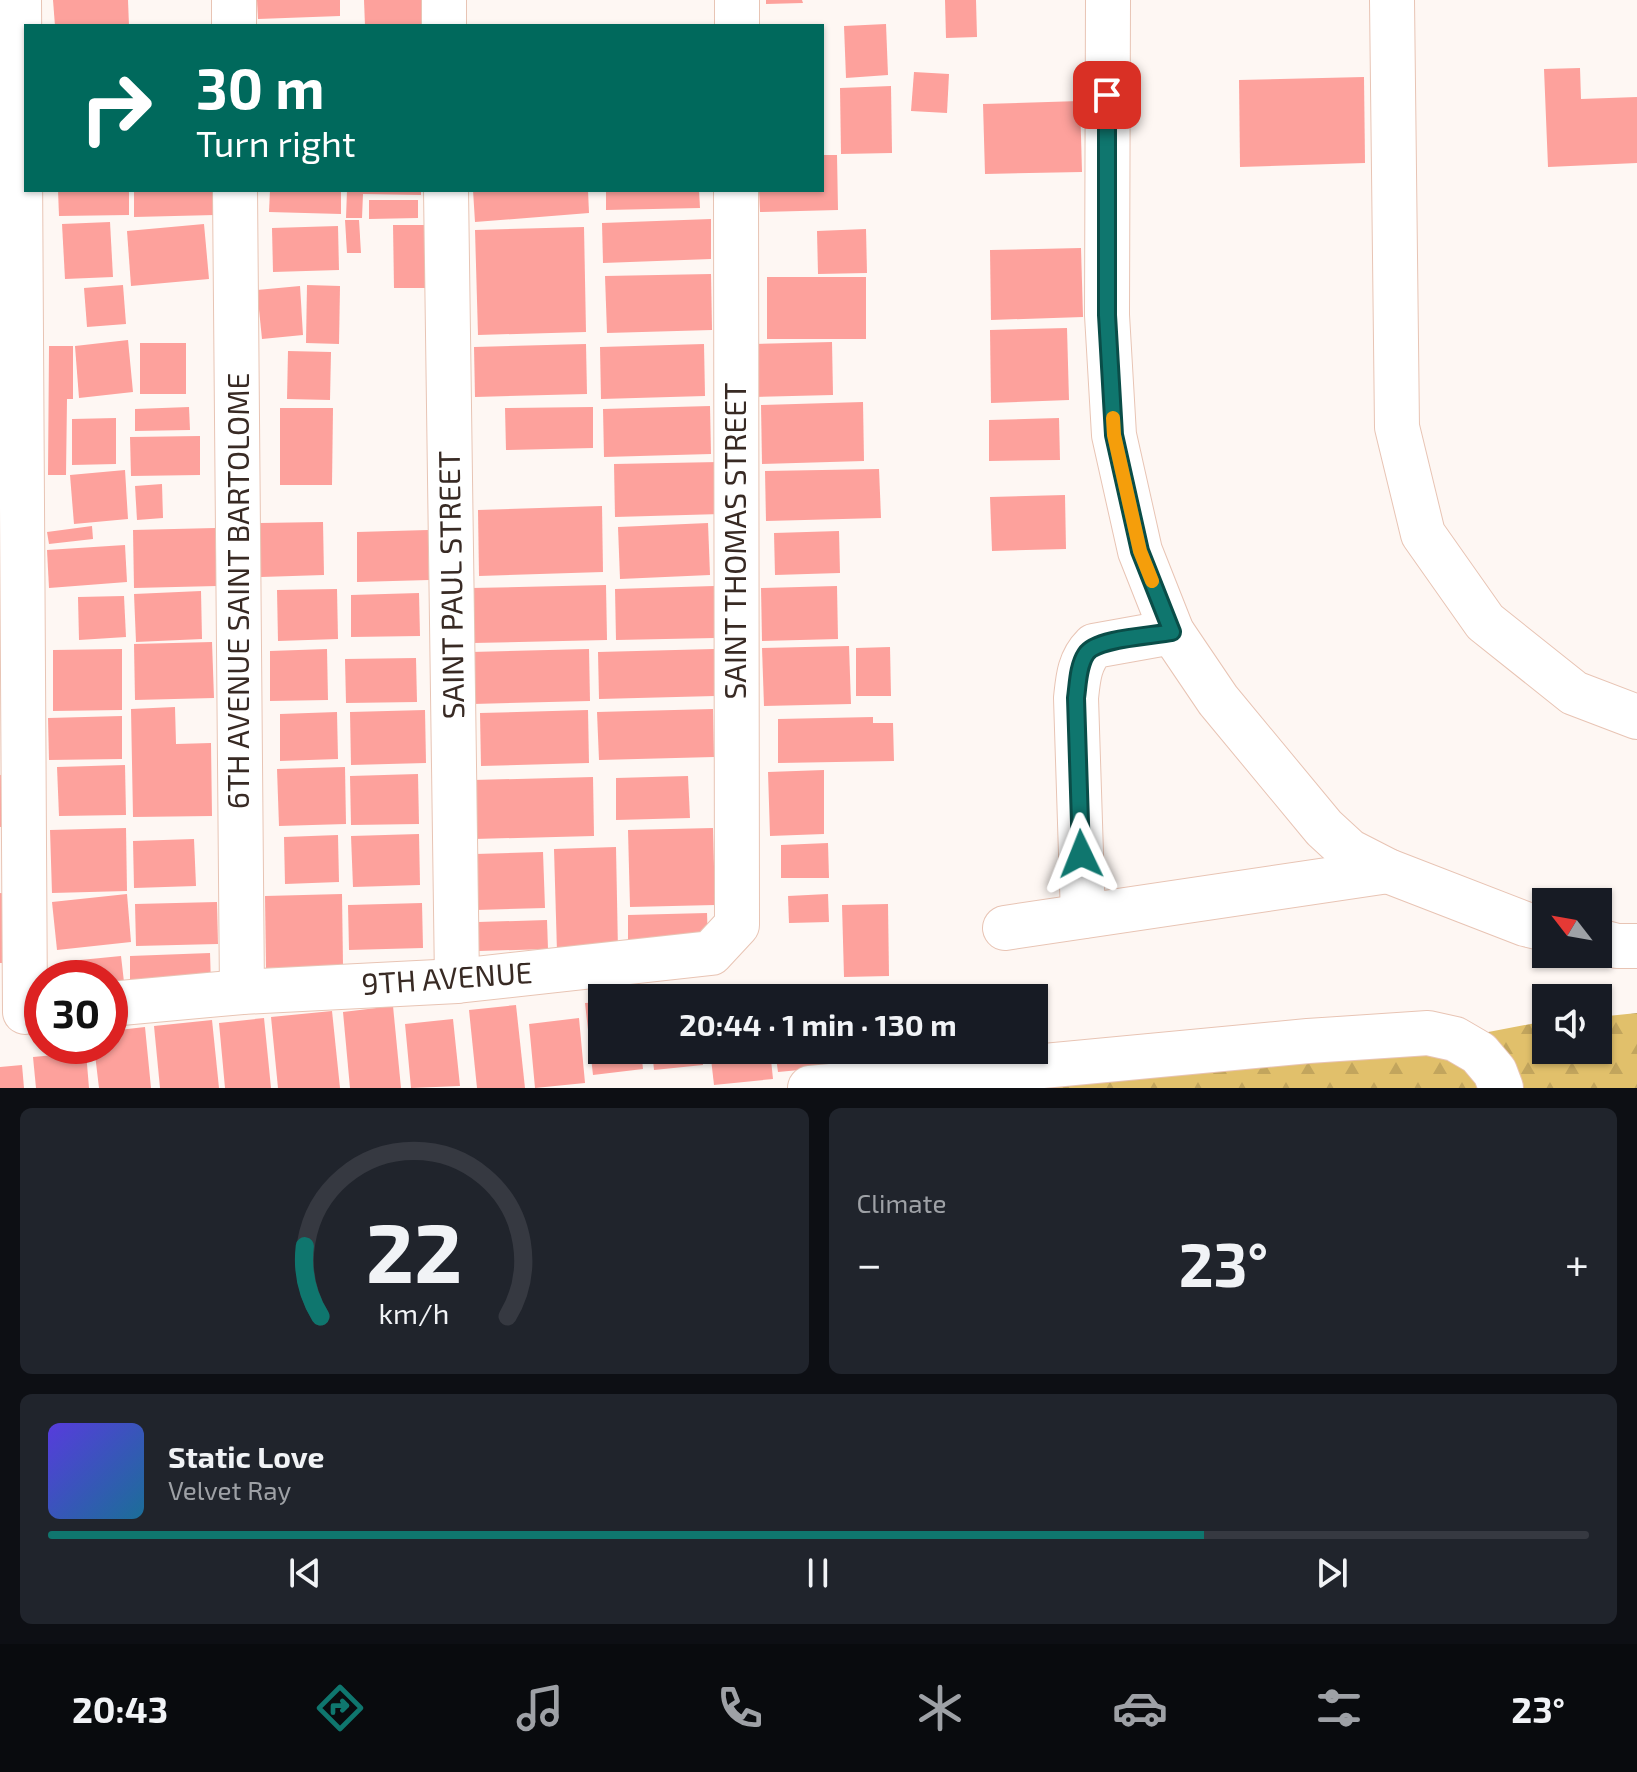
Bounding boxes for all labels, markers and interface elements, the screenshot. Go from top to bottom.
text: 30 m [196,53,325,120]
icon: right [64,56,168,160]
pin [1073,61,1141,129]
icon: arrive [1085,73,1129,117]
text: Turn right [196,121,356,164]
street label: 6TH AVENUE SAINT BARTOLOME [219,373,255,809]
street label: SAINT THOMAS STREET [716,382,752,700]
street label: SAINT PAUL STREET [430,451,470,720]
position arrow [1039,812,1123,896]
north arrow [1532,888,1612,968]
map controls [1532,888,1612,1064]
street label: 9TH AVENUE [360,953,534,1001]
speed limit sign: 30 [24,960,128,1064]
button: sound [1532,984,1612,1064]
text: 20:44 · 1 min · 130 m [679,1006,957,1042]
text: Climate [857,1187,946,1218]
text: 22 [366,1200,463,1300]
text: 23° [1179,1227,1268,1299]
text: − [857,1236,882,1289]
text: + [1565,1236,1589,1289]
text: km/h [379,1295,450,1330]
text: Static Love [168,1438,324,1474]
text: Velvet Ray [168,1474,291,1505]
icon: previous [283,1551,327,1595]
icon: pause [796,1551,840,1595]
icon: next [1310,1551,1354,1595]
icon: directions [312,1680,368,1736]
icon: music [512,1680,568,1736]
icon: phone [712,1680,768,1736]
icon: climate [912,1680,968,1736]
icon: car [1112,1680,1168,1736]
icon: filters [1311,1680,1367,1736]
text: 20:43 [72,1687,168,1730]
text: 23° [1511,1687,1565,1730]

